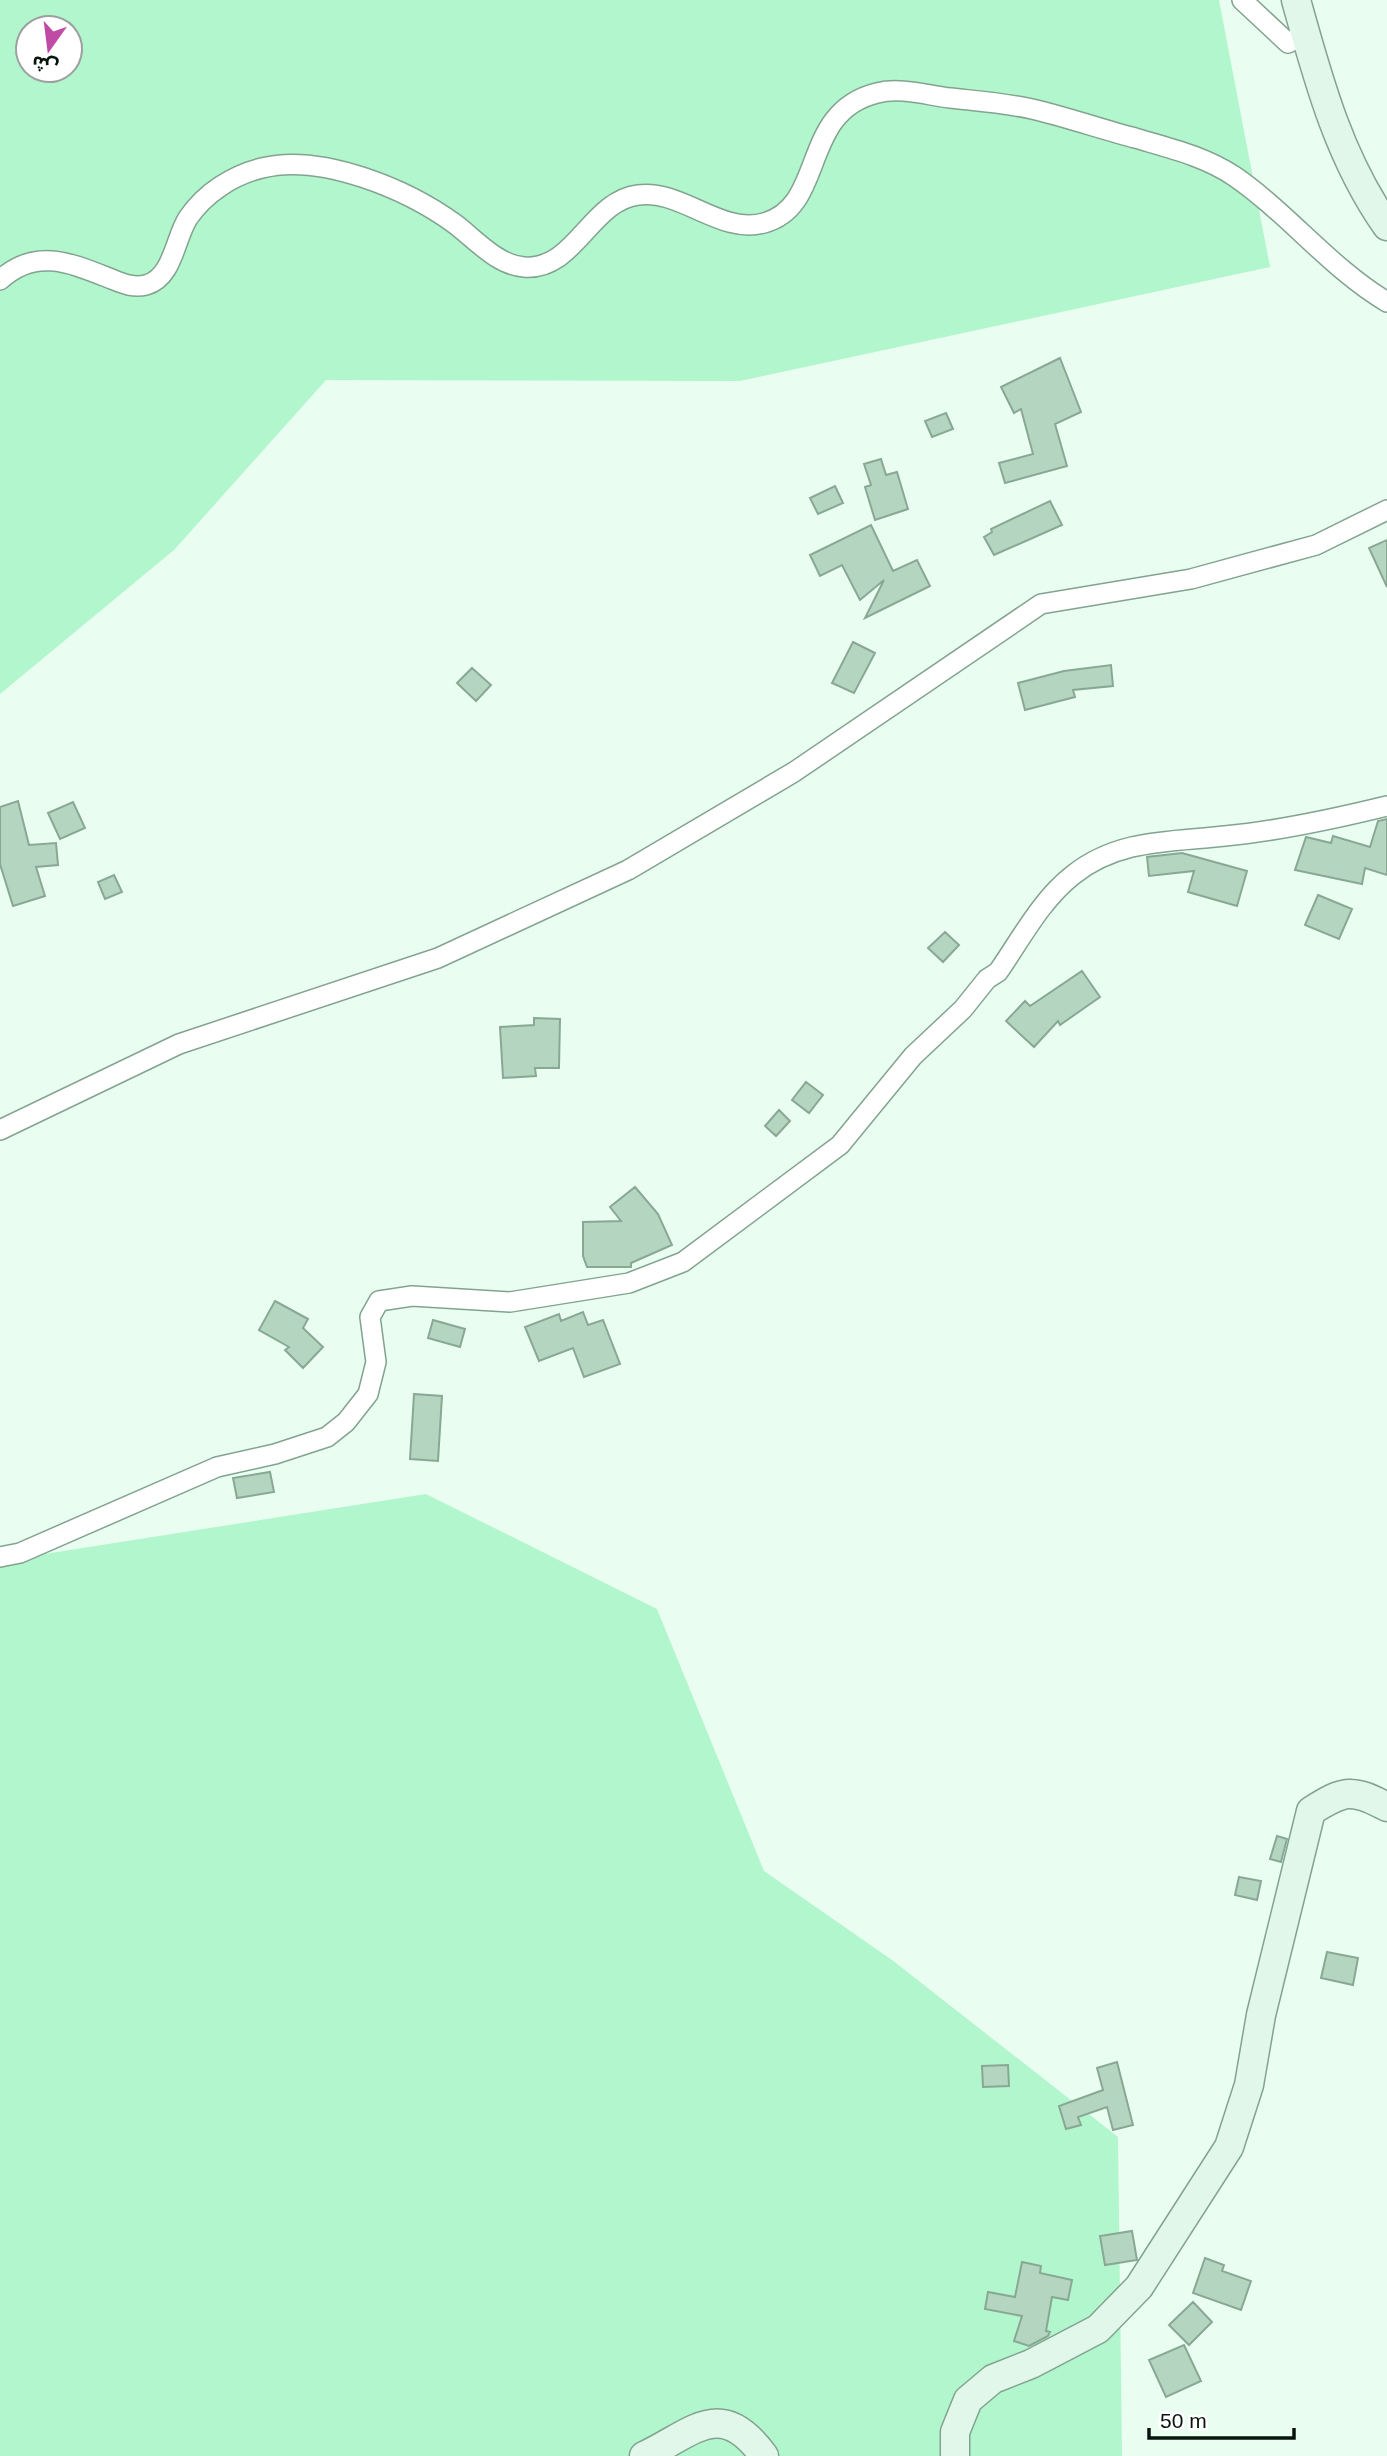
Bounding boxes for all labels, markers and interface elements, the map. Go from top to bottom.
north arrow [14,14,84,84]
text: ش [30,52,60,78]
scale bar [1149,2396,1294,2440]
text: 50 m [1160,2409,1207,2432]

